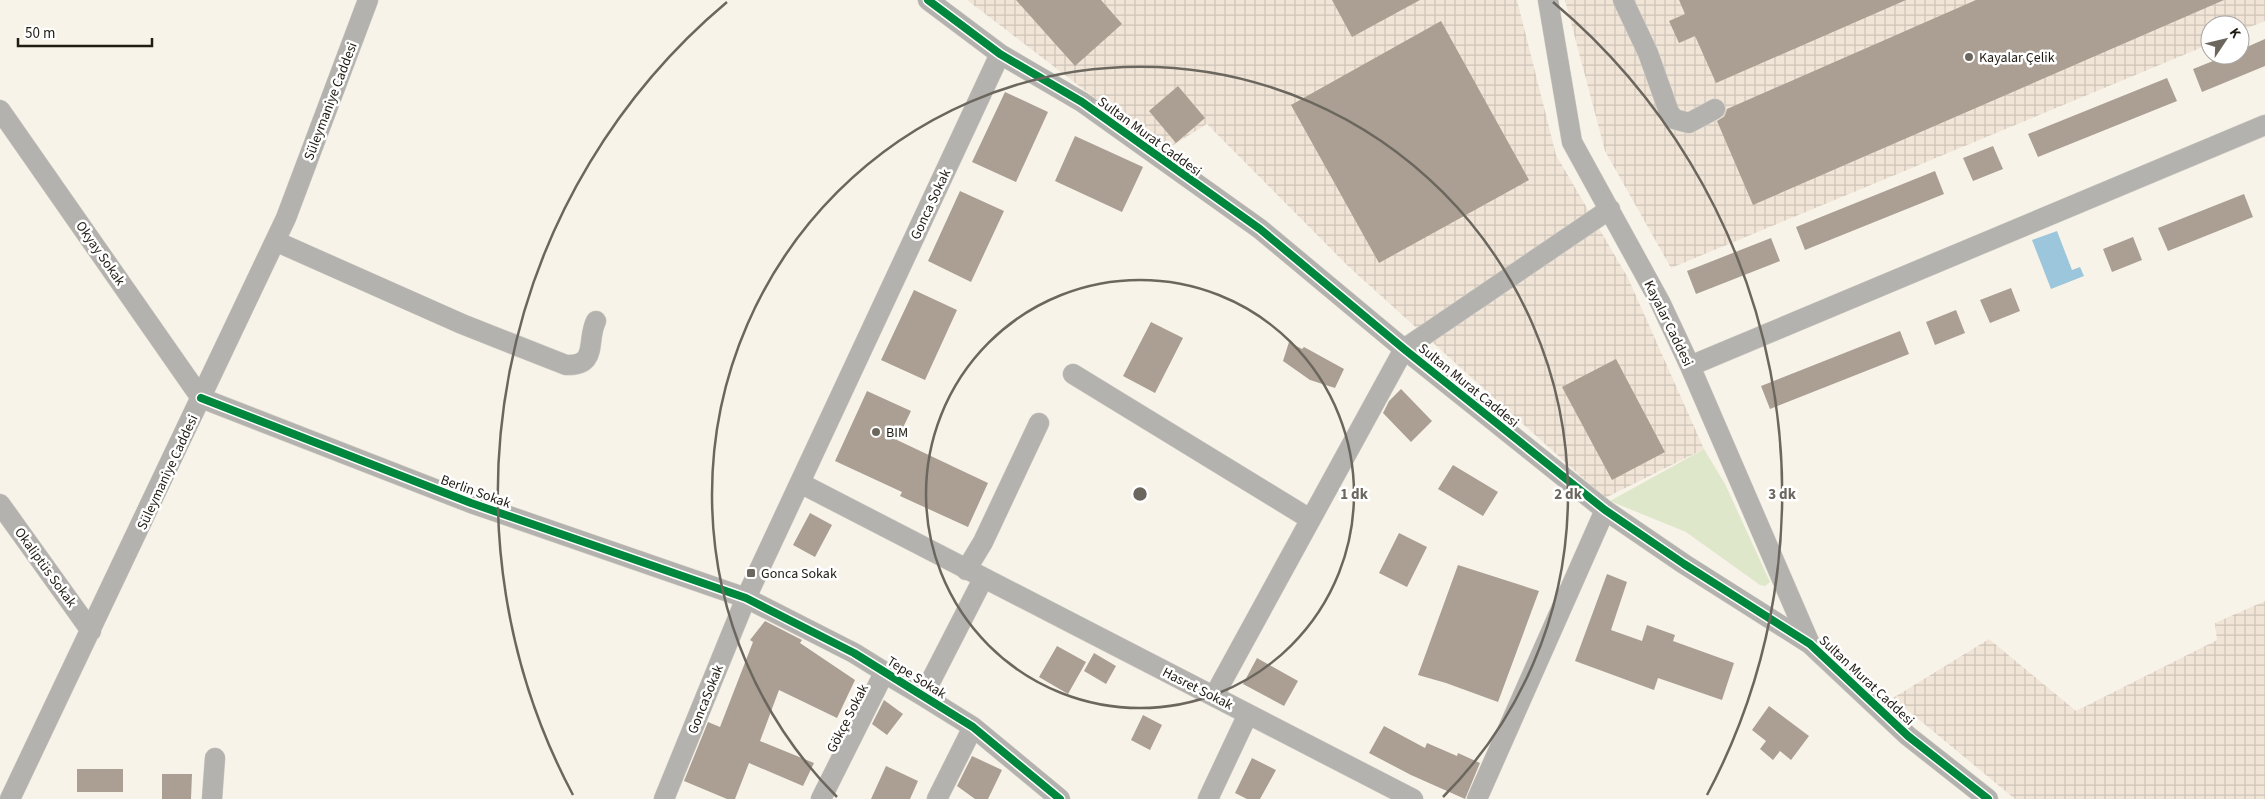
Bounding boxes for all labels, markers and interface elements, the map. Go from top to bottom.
scale bar [18,15,151,47]
north arrow [2200,15,2250,65]
text: 50 m [25,23,55,44]
text: K [2224,24,2246,43]
street label: Süleymaniye Caddesi [299,39,363,163]
place label: Kayalar Çelik [1979,48,2055,68]
marker: Kayalar Çelik [1963,51,1975,63]
street label: Sultan Murat Caddesi [1093,92,1206,181]
street label: Gonca Sokak [906,166,956,243]
street label: Okyay Sokak [71,217,130,290]
street label: Kayalar Caddesi [1639,277,1698,370]
street label: Sultan Murat Caddesi [1414,339,1523,433]
street label: Süleymaniye Caddesi [132,412,203,533]
place label: BIM [886,423,908,443]
marker: BIM [870,426,882,438]
street label: Berlin Sokak [438,470,514,514]
text: 1 dk [1340,484,1369,505]
text: 2 dk [1554,484,1583,505]
text: 3 dk [1768,484,1797,505]
centre of rings [1131,485,1149,503]
street label: Okaliptüs Sokak [9,523,81,612]
place label: Gonca Sokak [761,564,837,584]
marker: Gonca Sokak [745,567,757,579]
street label: Sultan Murat Caddesi [1814,631,1919,730]
street label: Tepe Sokak [883,652,950,704]
street label: GoncaSokak [683,662,729,737]
street label: Hasret Sokak [1159,663,1236,715]
street label: Gökçe Sokak [822,681,874,756]

